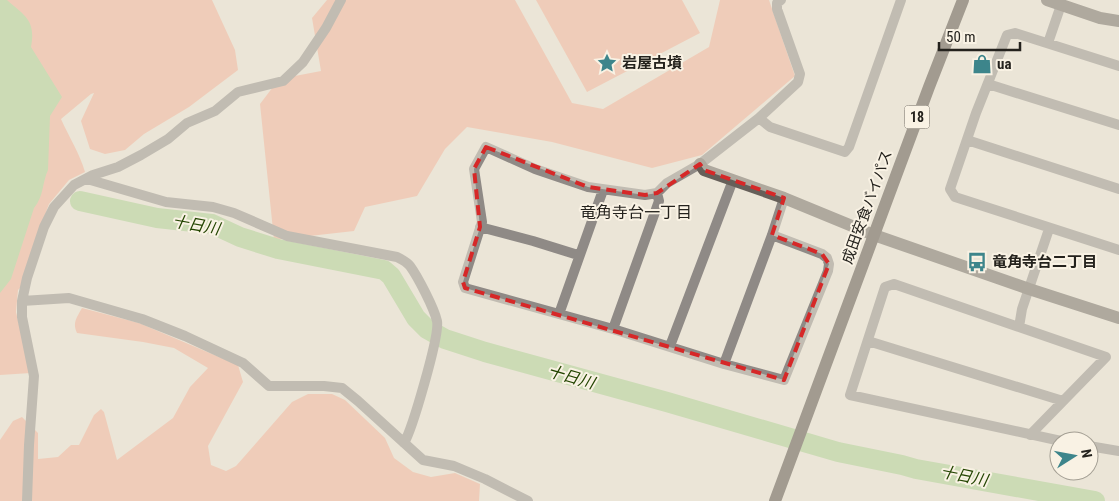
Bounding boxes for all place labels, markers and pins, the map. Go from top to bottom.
place icon: 岩屋古墳 [596,52,618,74]
shop icon: ua [971,53,993,75]
place label: 岩屋古墳 [622,54,682,72]
place label: ua [997,55,1011,73]
bus stop icon: 竜角寺台二丁目 [966,251,988,273]
place label: 竜角寺台二丁目 [992,253,1097,271]

